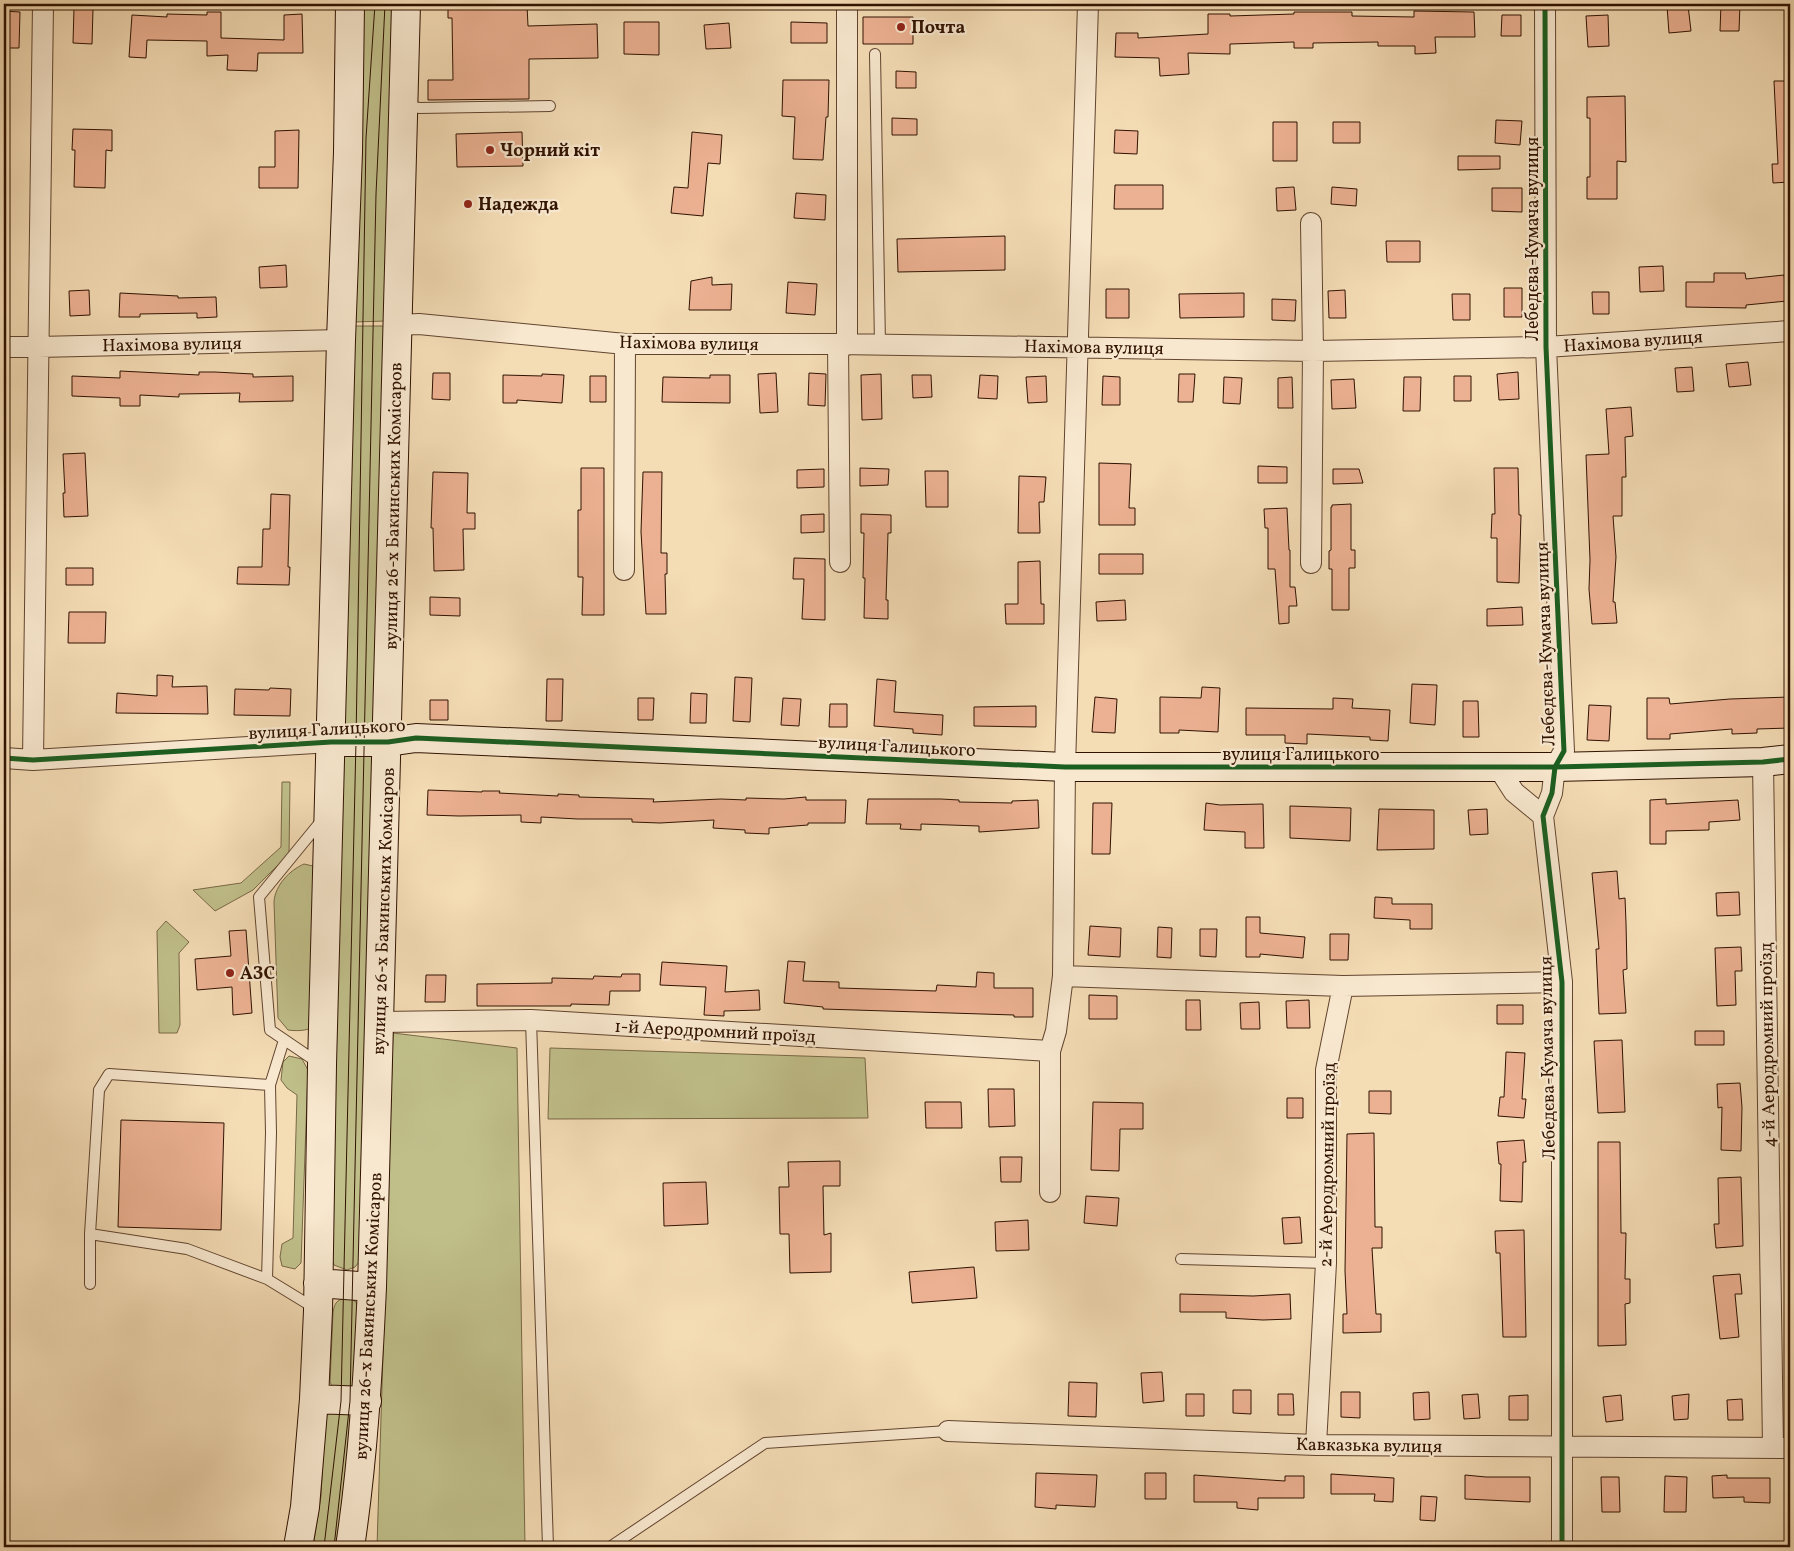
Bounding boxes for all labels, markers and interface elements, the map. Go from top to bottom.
place label: Почта [911,16,965,41]
marker: Почта [895,21,907,33]
street label: Лебедєва-Кумача вулиця [1521,137,1546,341]
place label: Чорний кіт [500,139,600,164]
marker: Чорний кіт [484,144,496,156]
place label: Надежда [478,193,559,218]
marker: Надежда [462,198,474,210]
street label: Нахімова вулиця [1563,325,1704,360]
street label: Нахімова вулиця [619,331,759,358]
street label: Нахімова вулиця [102,332,242,359]
street label: Нахімова вулиця [1024,335,1164,362]
street label: вулиця 26-х Бакинських Комісаров [379,362,410,650]
street label: Лебедєва-Кумача вулиця [1530,541,1563,746]
street label: вулиця Галицького [248,714,406,747]
street label: вулиця Галицького [818,731,976,764]
street label: вулиця Галицького [1222,743,1380,768]
street label: вулиця 26-х Бакинських Комісаров [367,767,402,1055]
street label: 4-й Аеродромний проїзд [1754,942,1783,1148]
street label: Лебедєва-Кумача вулиця [1534,956,1563,1160]
place label: АЗС [240,962,275,987]
marker: АЗС [224,967,236,979]
street label: 1-й Аеродромний проїзд [614,1015,816,1050]
street label: 2-й Аеродромний проїзд [1314,1062,1343,1268]
street label: вулиця 26-х Бакинських Комісаров [349,1172,390,1460]
street label: Кавказька вулиця [1296,1433,1442,1460]

